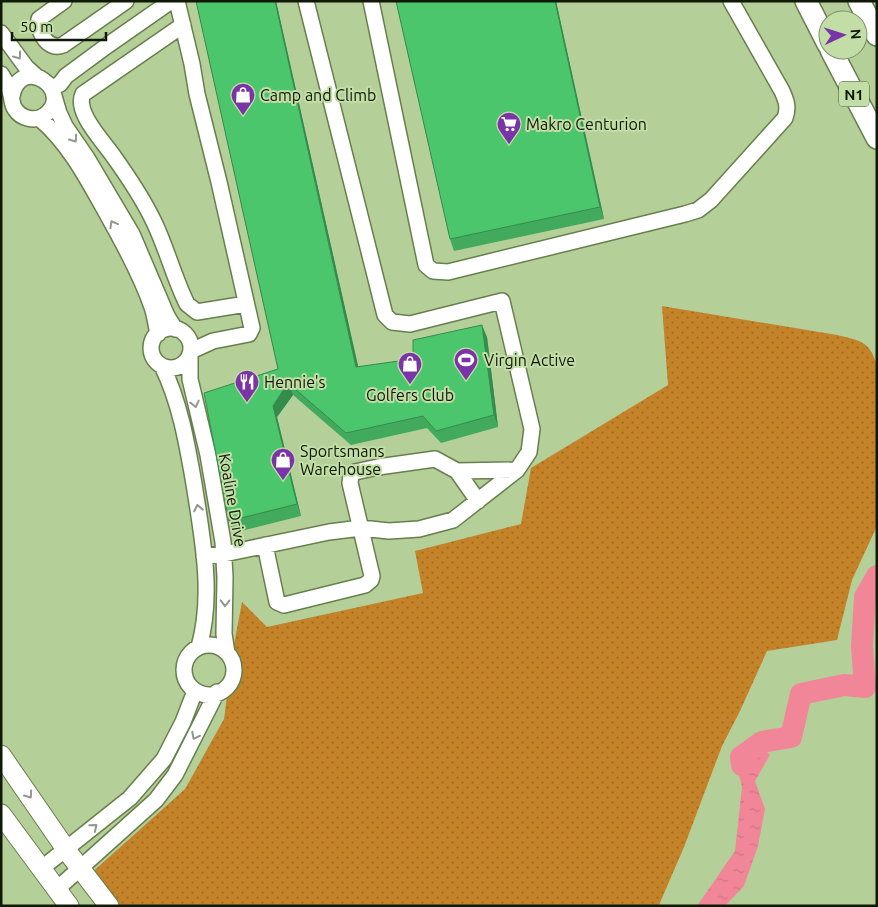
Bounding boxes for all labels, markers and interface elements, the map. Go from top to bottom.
scale bar [12,10,106,42]
north arrow [818,10,868,60]
text: 50 m [20,18,53,35]
text: N [848,28,864,40]
one-way arrow [12,50,21,60]
shop icon: Camp and Climb [230,82,256,116]
road number: N1 [839,82,869,106]
place label: Camp and Climb [260,86,376,104]
supermarket icon: Makro Centurion [496,111,522,145]
place label: Makro Centurion [526,115,647,133]
one-way arrow [68,133,77,143]
one-way arrow [109,221,119,230]
sports icon: Virgin Active [453,347,479,381]
shop icon: Golfers Club [397,351,423,385]
place label: Virgin Active [484,351,575,369]
restaurant icon: Hennie's [234,369,260,403]
place label: Hennie's [264,373,326,391]
place label: Golfers Club [366,386,454,404]
one-way arrow [189,399,200,408]
place label: Sportsmans Warehouse [300,442,385,478]
shop icon: Sportsmans Warehouse [270,447,296,481]
street label: Koaline Drive [216,452,250,548]
one-way arrow [193,503,203,512]
one-way arrow [220,599,230,607]
one-way arrow [191,731,201,740]
one-way arrow [23,789,32,799]
one-way arrow [88,825,97,833]

